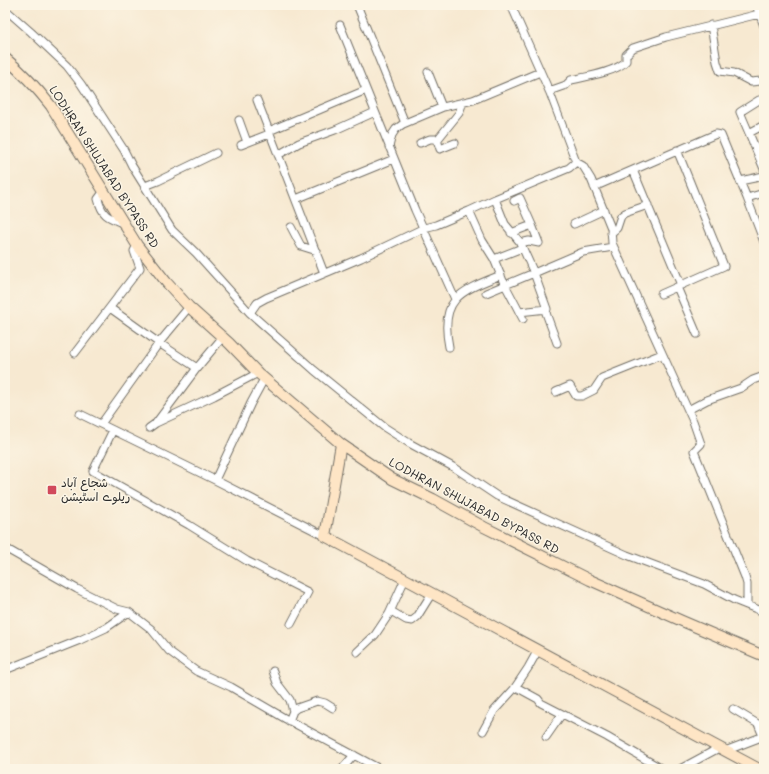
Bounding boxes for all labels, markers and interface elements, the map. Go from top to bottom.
street label: LODHRAN SHUJABAD BYPASS RD [46,82,163,251]
street label: LODHRAN SHUJABAD BYPASS RD [387,453,562,557]
place label: شجاع آباد ریلوے اسٹیشن [61,474,130,505]
marker: شجاع آباد ریلوے اسٹیشن [46,484,58,496]

